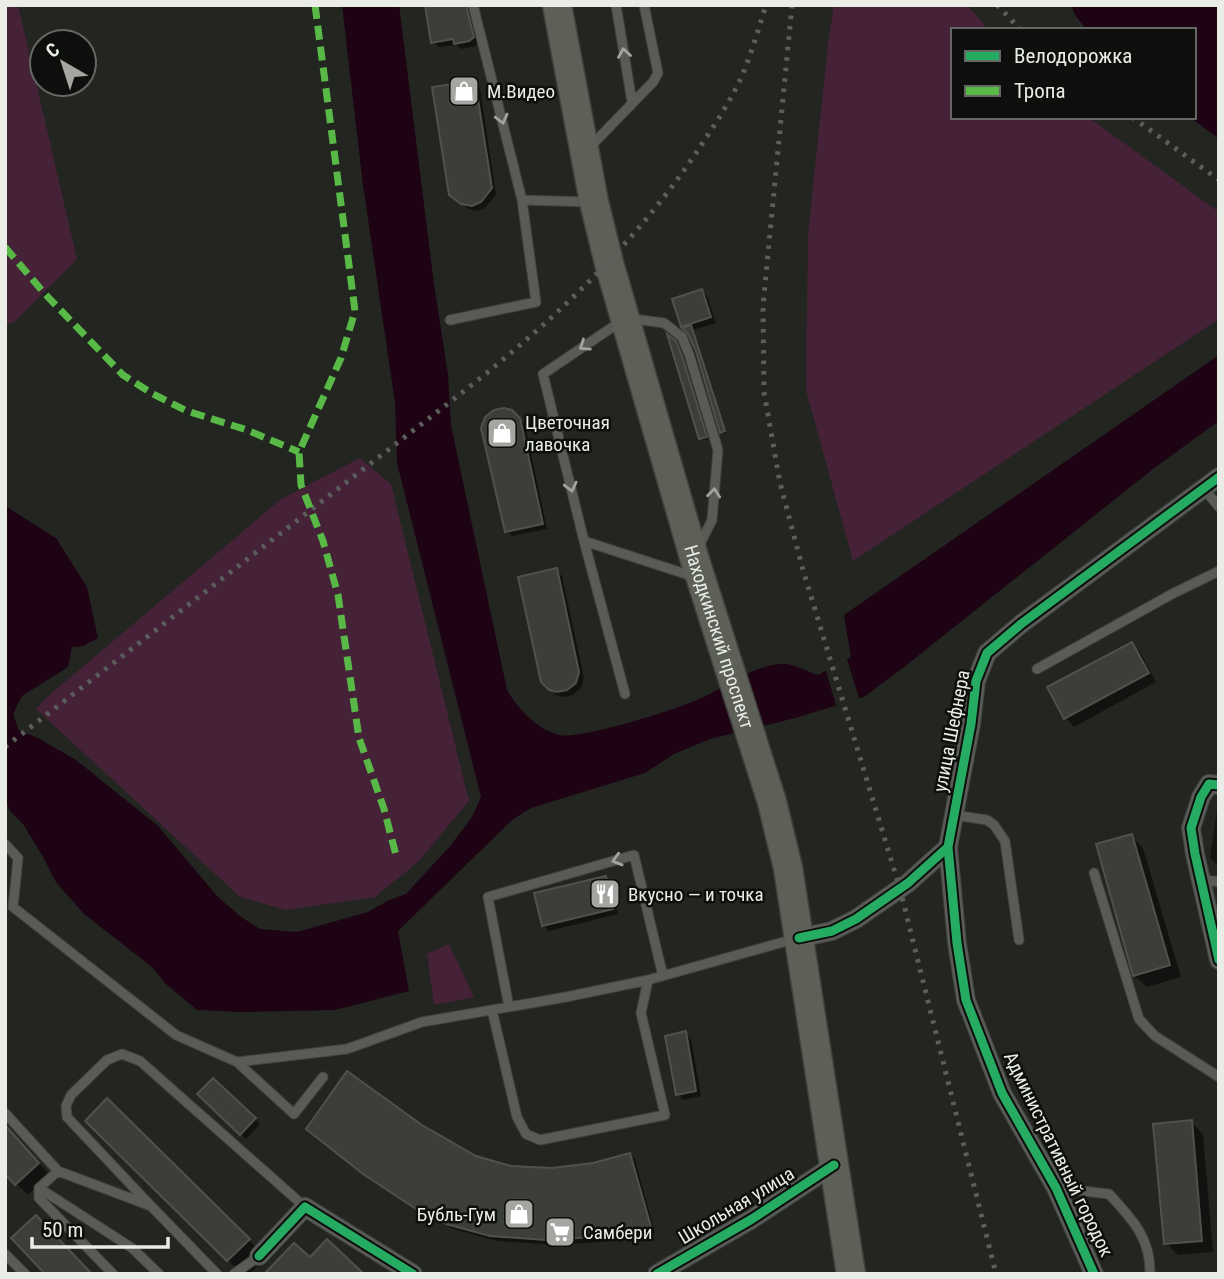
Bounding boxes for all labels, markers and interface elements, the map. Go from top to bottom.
north arrow [28,28,98,98]
legend [951,28,1196,119]
text: С [41,38,64,63]
text: Велодорожка [1014,44,1132,68]
one-way arrow [617,47,632,59]
shop icon: М.Видео [447,74,481,108]
text: Тропа [1014,79,1065,103]
place label: М.Видео [487,80,555,103]
one-way arrow [494,113,508,125]
one-way arrow [579,338,592,350]
place label: Цветочная лавочка [525,411,610,456]
shop icon: Цветочная лавочка [485,416,519,450]
one-way arrow [562,481,577,493]
one-way arrow [707,487,722,499]
street label: Находкинский проспект [679,542,759,732]
street label: улица Шефнера [928,668,975,794]
one-way arrow [611,852,623,867]
restaurant icon: Вкусно — и точка [588,877,622,911]
place label: Вкусно — и точка [628,883,764,906]
street label: Административный городок [999,1048,1118,1260]
street label: Школьная улица [674,1162,798,1249]
shop icon: Бубль-Гум [502,1197,536,1231]
place label: Бубль-Гум [417,1203,496,1226]
scale bar [32,1206,168,1250]
supermarket icon: Самбери [543,1215,577,1249]
text: 50 m [42,1218,83,1242]
place label: Самбери [583,1221,652,1244]

